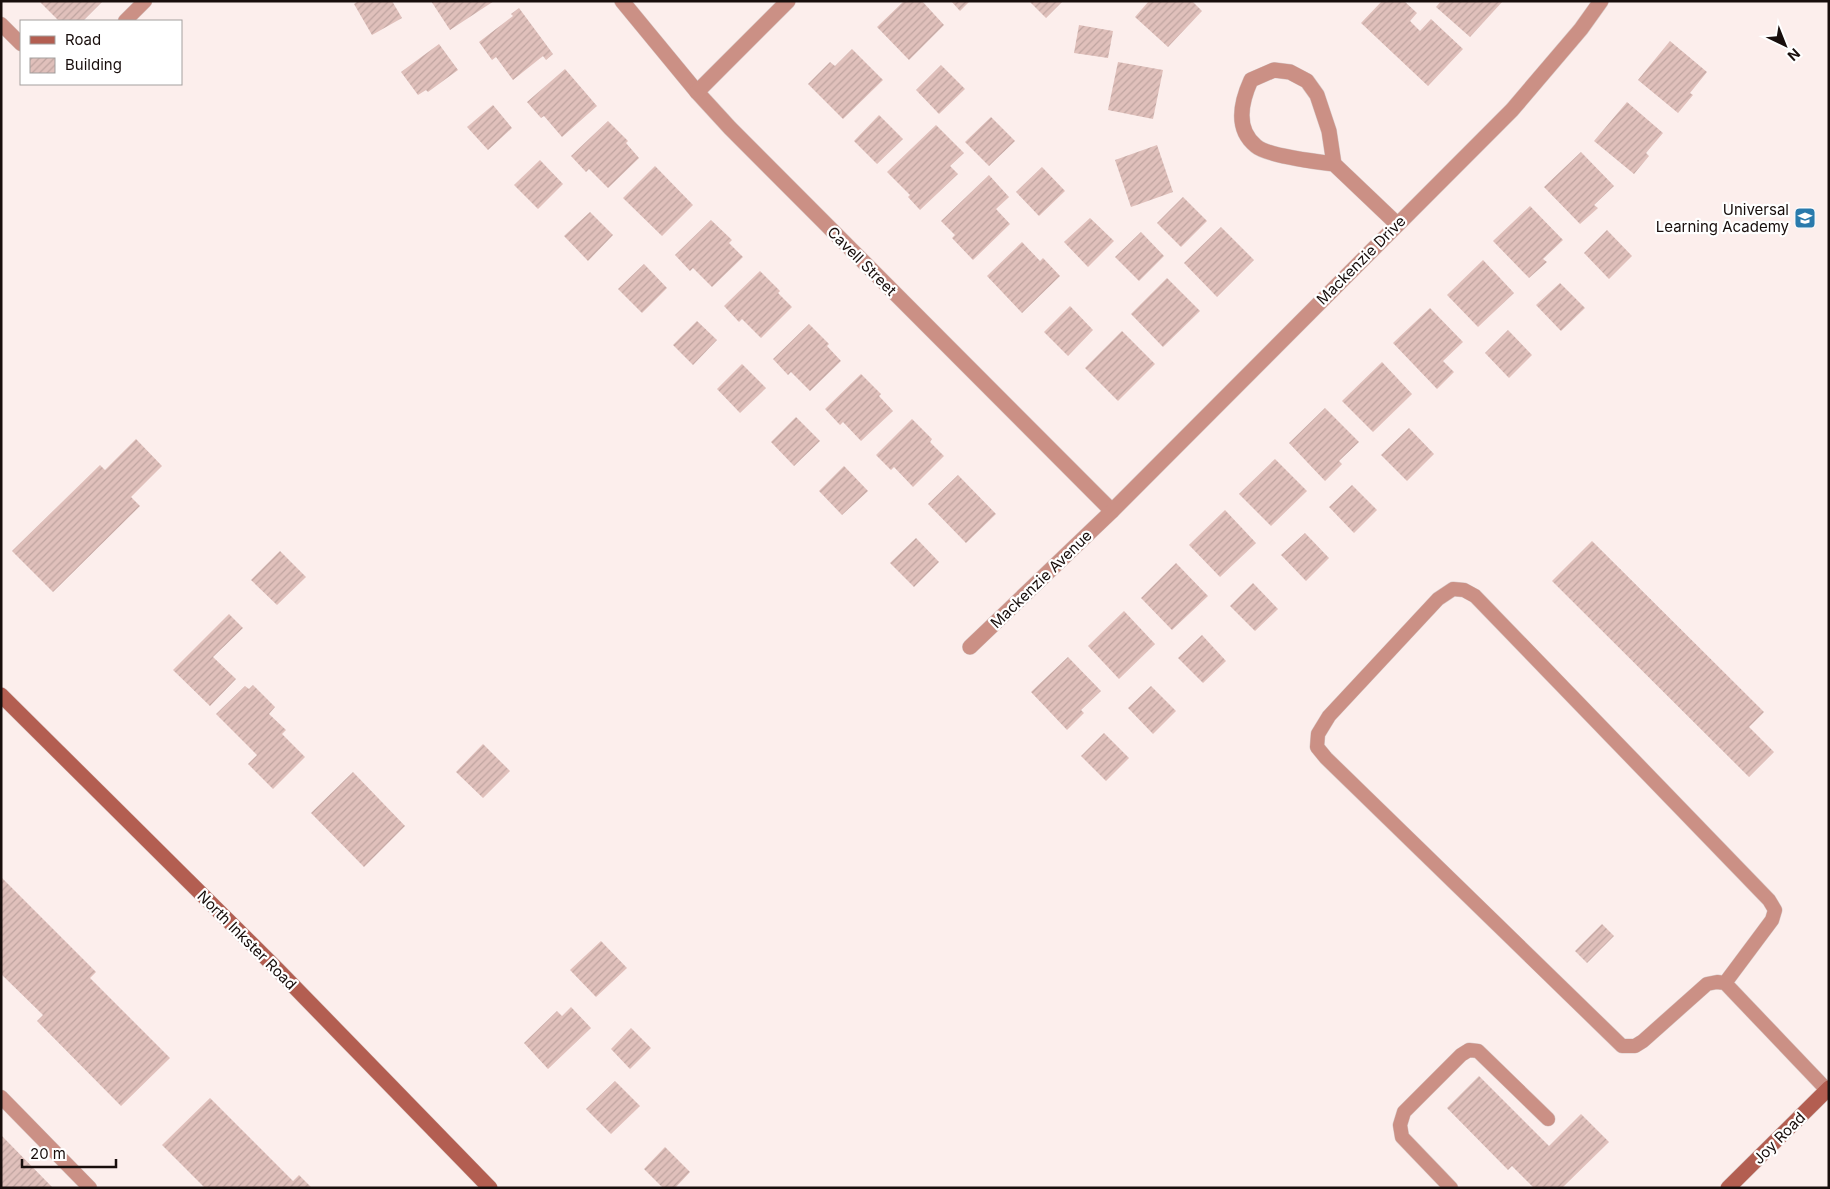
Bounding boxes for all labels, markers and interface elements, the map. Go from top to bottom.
legend [20,20,182,85]
north arrow [1760,20,1810,70]
text: Road [65,30,101,49]
text: N [1785,45,1804,65]
text: Building [65,55,122,74]
place label: Universal Learning Academy [1656,200,1790,236]
school or university icon: Universal Learning Academy [1793,206,1817,230]
street label: Mackenzie Drive [1313,212,1409,308]
street label: Cavell Street [824,223,901,300]
street label: Mackenzie Avenue [986,526,1096,632]
street label: North Inkster Road [193,886,301,994]
street label: Joy Road [1749,1108,1809,1168]
scale bar [22,1136,116,1168]
text: 20 m [30,1144,66,1163]

